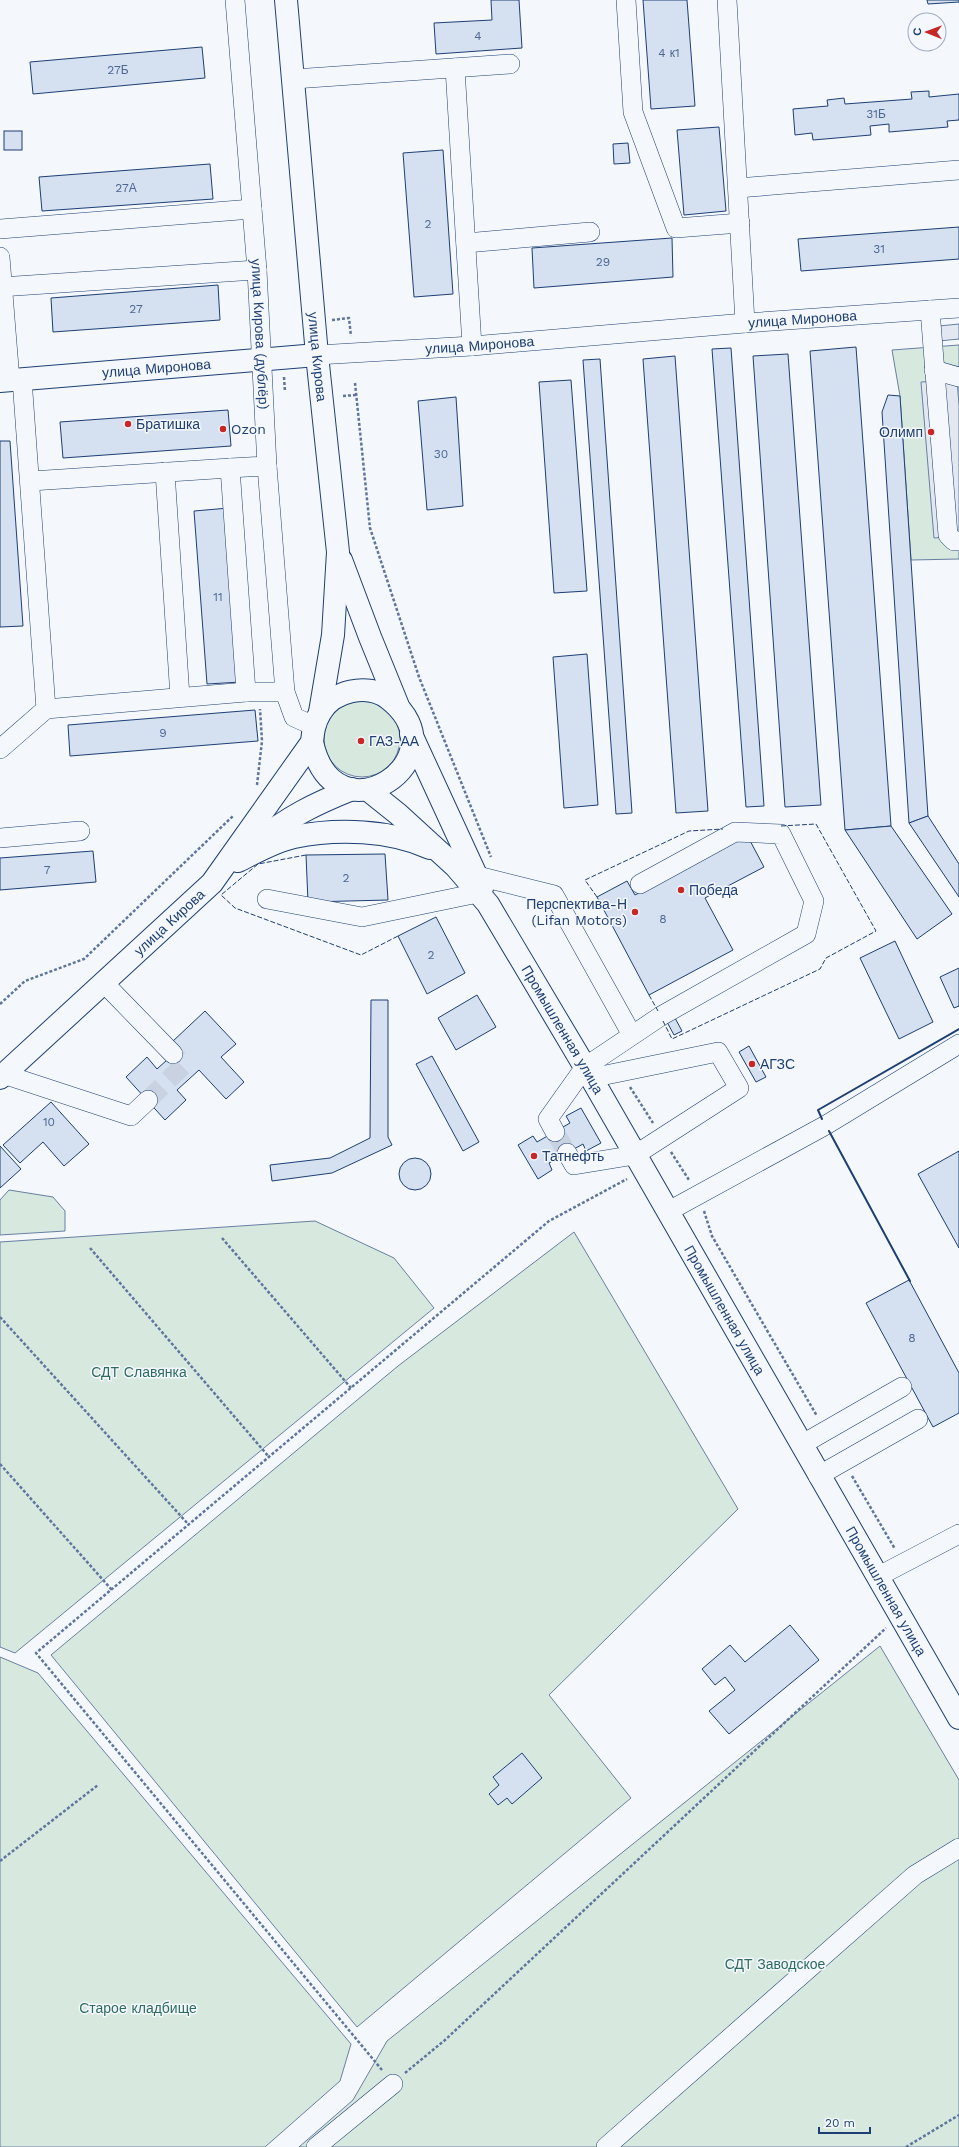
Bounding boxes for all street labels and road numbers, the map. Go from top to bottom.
street label: улица Кирова (дублёр) [248,258,272,410]
street label: улица Миронова [748,307,858,331]
street label: улица Кирова [305,311,330,402]
street label: улица Миронова [425,333,535,357]
street label: улица Миронова [101,356,212,381]
street label: улица Кирова [131,886,208,959]
street label: Промышленная улица [518,962,607,1097]
street label: Промышленная улица [681,1243,768,1378]
street label: Промышленная улица [843,1523,930,1659]

